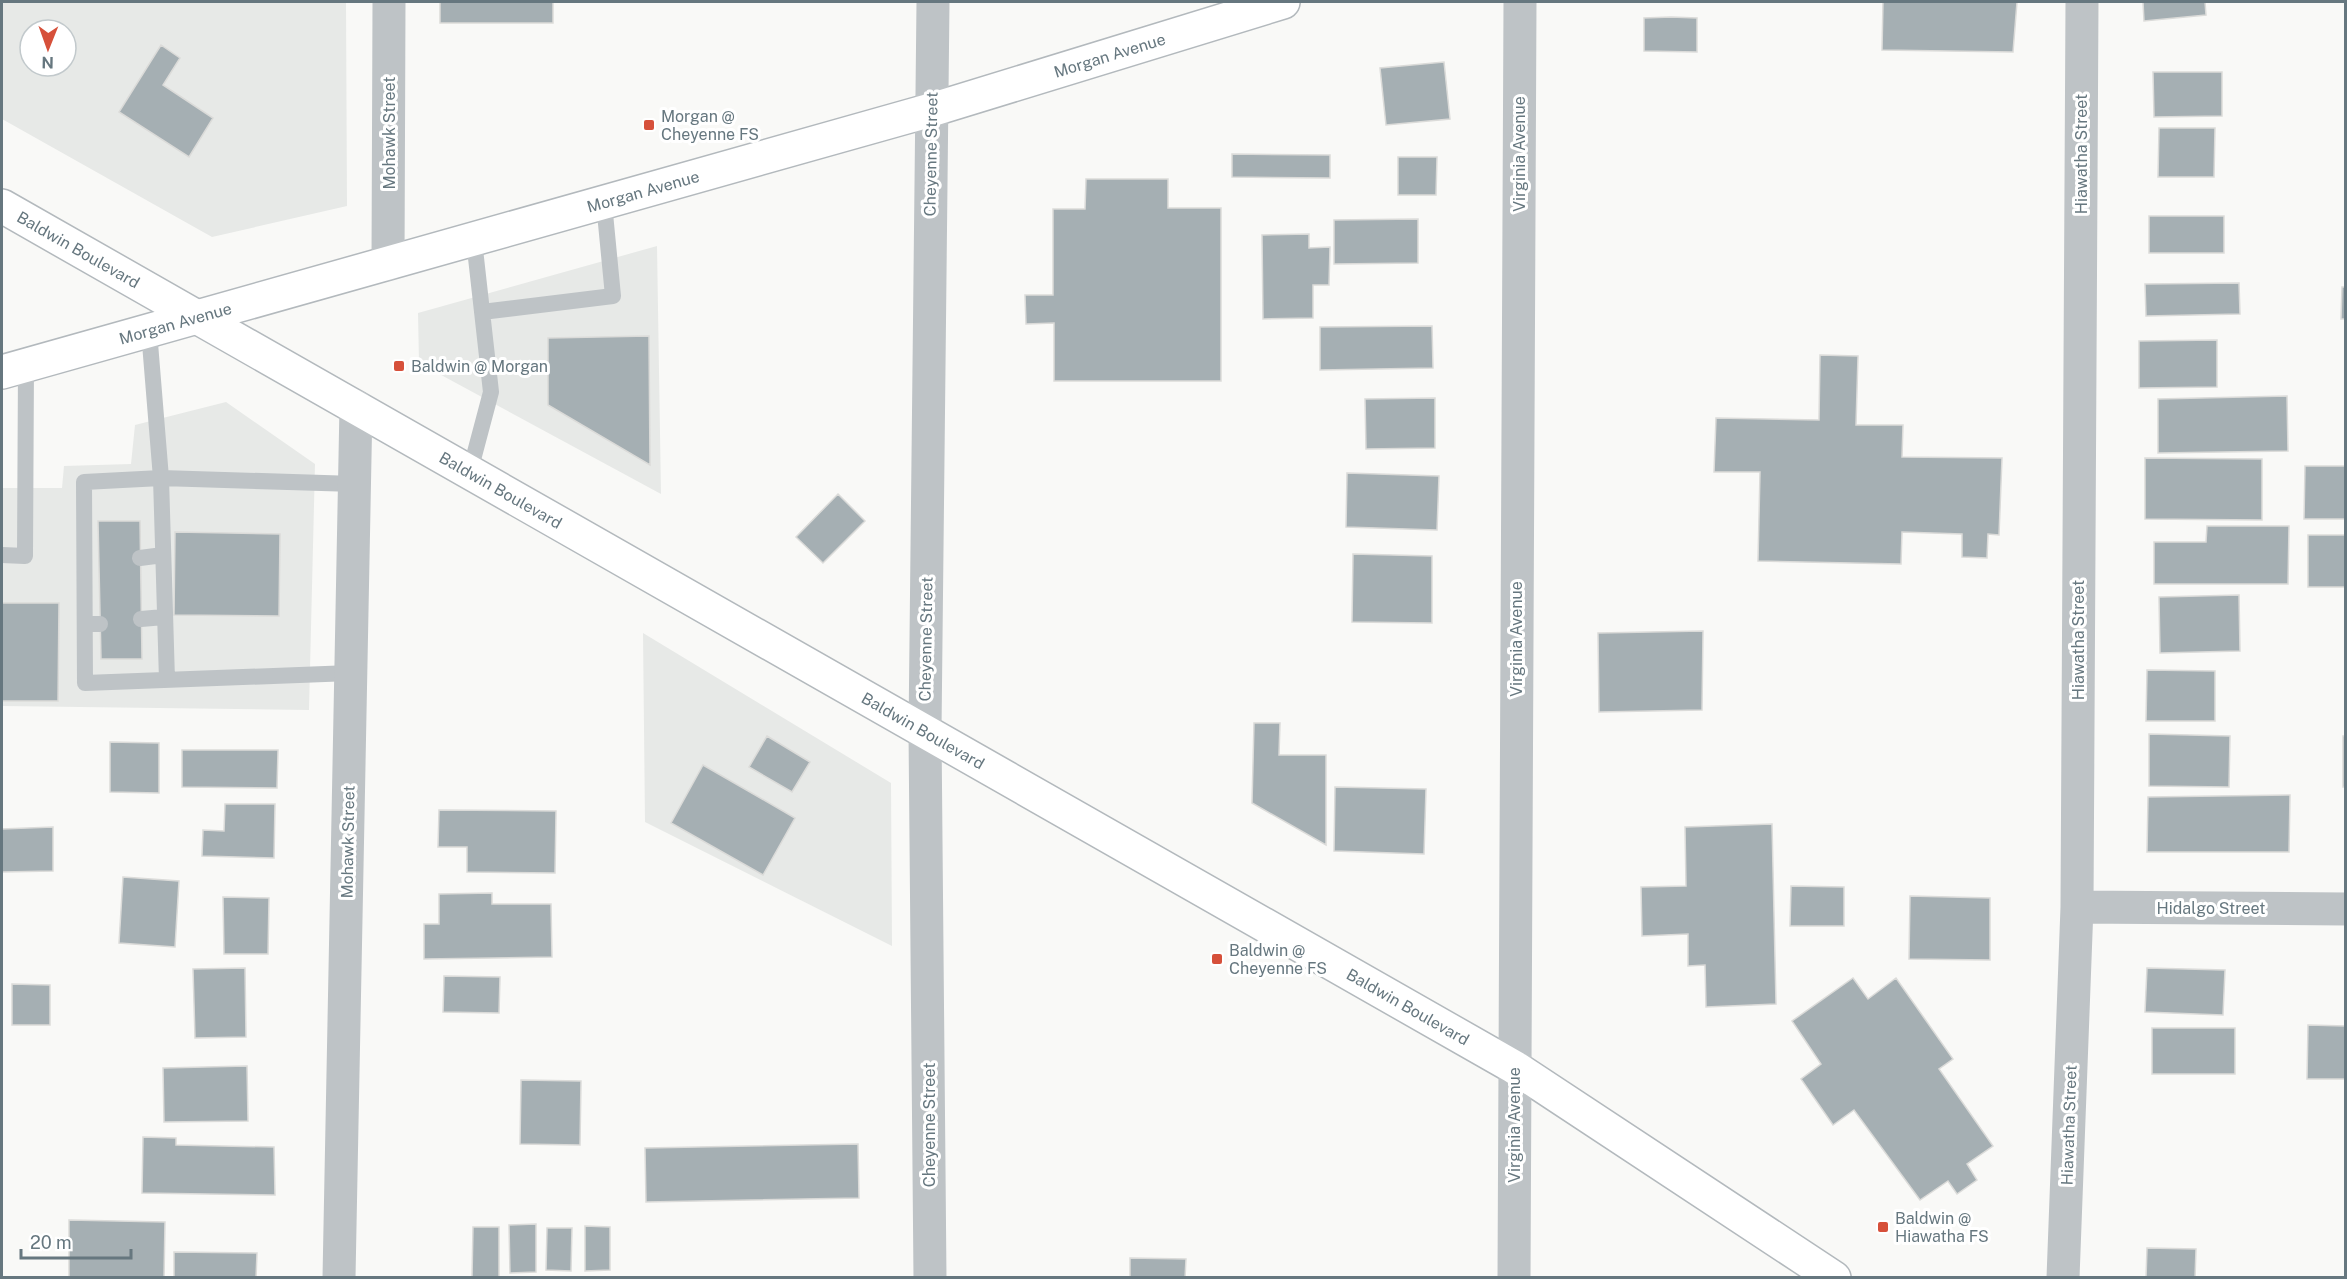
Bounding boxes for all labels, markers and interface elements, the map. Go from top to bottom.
north arrow [18,18,78,78]
street label: Morgan Avenue [1051,29,1168,81]
text: N [41,53,54,72]
street label: Mohawk Street [380,77,399,189]
street label: Cheyenne Street [920,91,942,217]
street label: Hiawatha Street [2072,94,2091,214]
street label: Virginia Avenue [1510,96,1529,212]
place label: Morgan @ Cheyenne FS [661,107,759,144]
marker: Morgan @ Cheyenne FS [642,118,656,132]
street label: Morgan Avenue [585,166,701,216]
street label: Baldwin Boulevard [14,207,143,292]
street label: Morgan Avenue [117,298,234,348]
place label: Baldwin @ Morgan [411,357,548,376]
marker: Baldwin @ Morgan [392,359,406,373]
street label: Baldwin Boulevard [436,448,566,533]
street label: Cheyenne Street [915,576,937,702]
street label: Hiawatha Street [2069,580,2088,700]
street label: Virginia Avenue [1507,581,1526,697]
street label: Baldwin Boulevard [858,688,988,773]
street label: Mohawk Street [338,785,358,899]
street label: Hidalgo Street [2157,899,2265,918]
place label: Baldwin @ Cheyenne FS [1229,941,1327,978]
marker: Baldwin @ Cheyenne FS [1210,952,1224,966]
street label: Baldwin Boulevard [1343,964,1473,1049]
street label: Cheyenne Street [920,1063,939,1187]
street label: Hiawatha Street [2057,1064,2081,1186]
street label: Virginia Avenue [1505,1067,1524,1183]
place label: Baldwin @ Hiawatha FS [1895,1209,1989,1246]
marker: Baldwin @ Hiawatha FS [1876,1220,1890,1234]
scale bar [21,1222,130,1260]
text: 20 m [30,1232,72,1253]

